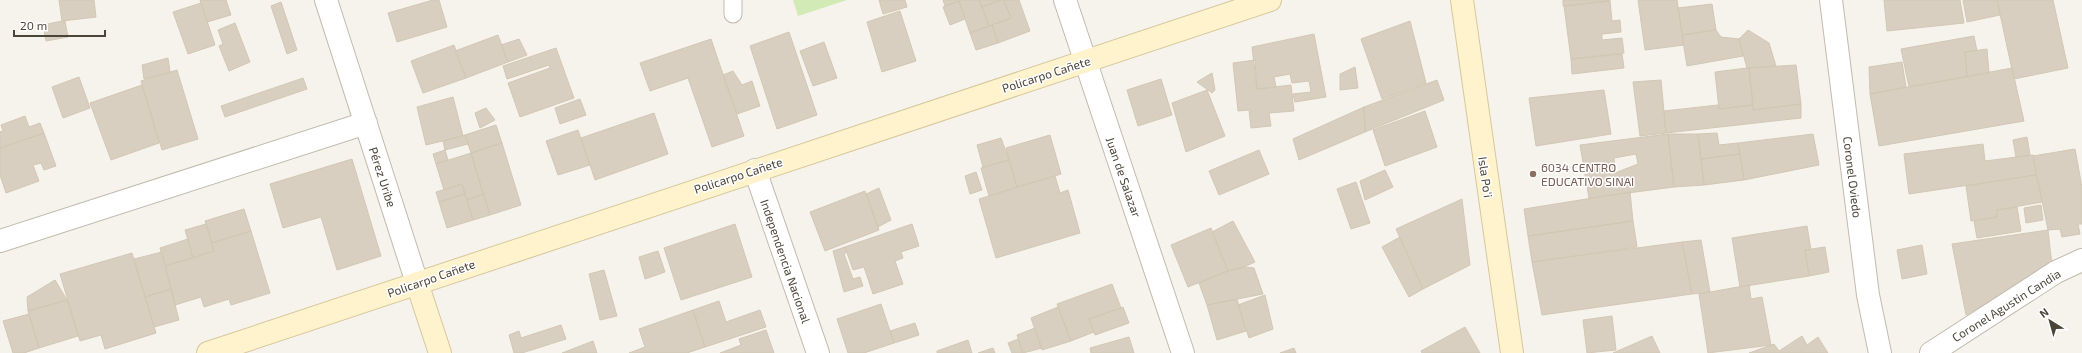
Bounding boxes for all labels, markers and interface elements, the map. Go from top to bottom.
scale bar [14,12,105,38]
text: 20 m [20,18,47,32]
street label: Policarpo Cañete [1000,53,1092,95]
street label: Juan de Salazar [1104,135,1144,219]
street label: Coronel Oviedo [1841,135,1865,219]
street label: Pérez Uribe [367,145,399,209]
street label: Policarpo Cañete [692,154,784,196]
street label: Isla Po'i [1476,156,1496,198]
place label: 6034 CENTRO EDUCATIVO SINAI [1541,160,1634,188]
marker: 6034 CENTRO EDUCATIVO SINAI [1528,169,1538,179]
street label: Independencia Nacional [758,197,814,325]
street label: Policarpo Cañete [385,256,477,300]
street label: Coronel Agustin Candia [1949,266,2063,344]
north arrow [2030,301,2070,341]
text: N [2037,305,2051,320]

